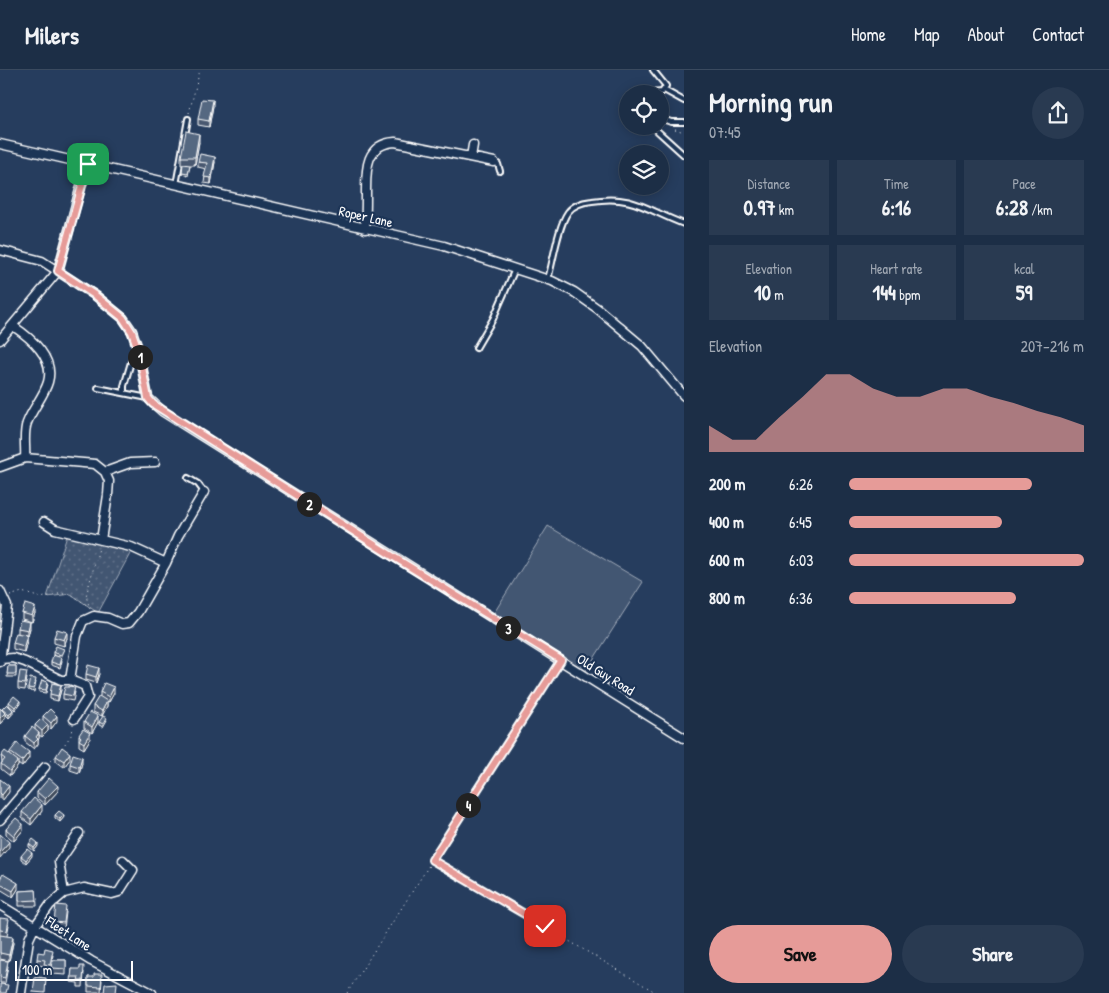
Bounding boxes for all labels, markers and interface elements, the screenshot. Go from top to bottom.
text: Milers [25,19,79,51]
text: Home [851,22,886,47]
text: Map [914,22,939,47]
text: About [967,22,1004,47]
text: Contact [1032,22,1084,47]
text: Morning run [709,83,833,121]
map controls [619,85,669,195]
button: locate [619,85,669,135]
button: share [1032,87,1084,139]
text: 07:45 [709,121,741,143]
pin [67,143,109,185]
button: layers [619,145,669,195]
icon: arrive [74,150,102,178]
text: Distance [747,174,790,193]
text: Time [884,174,909,193]
text: Pace [1013,174,1036,193]
text: 0.97 [744,193,776,222]
text: 6:16 [882,193,911,222]
text: 6:28 [996,193,1028,222]
text: km [776,200,794,219]
text: /km [1028,200,1052,219]
street label: Roper Lane [337,201,395,232]
text: Elevation [746,259,792,278]
text: Heart rate [870,259,923,278]
text: kcal [1014,259,1034,278]
text: 10 [754,278,771,307]
text: 144 [873,278,896,307]
text: 59 [1016,278,1032,307]
text: m [771,285,784,304]
text: bpm [896,285,920,304]
text: Elevation [709,335,762,357]
text: 207–216 m [1020,335,1084,357]
pin: 1 [128,344,152,370]
text: 1 [138,348,143,367]
text: 200 m [709,473,745,495]
text: 6:26 [789,473,813,495]
pin: 2 [296,492,322,516]
text: 2 [306,495,313,514]
text: 400 m [709,511,744,533]
text: 6:45 [789,511,812,533]
text: 600 m [709,549,744,571]
text: 6:03 [789,549,813,571]
text: 800 m [709,587,745,609]
text: 6:36 [789,587,813,609]
pin: 3 [496,616,520,640]
text: 3 [505,619,512,638]
street label: Old Guy Road [573,649,639,700]
pin: 4 [456,792,480,818]
text: 4 [466,796,471,815]
pin [524,905,566,947]
street label: Fleet Lane [42,911,96,955]
icon: check [531,912,559,940]
button: Save [709,925,892,983]
button: Share [902,925,1084,983]
scale bar [15,958,132,981]
text: 100 m [22,960,52,979]

